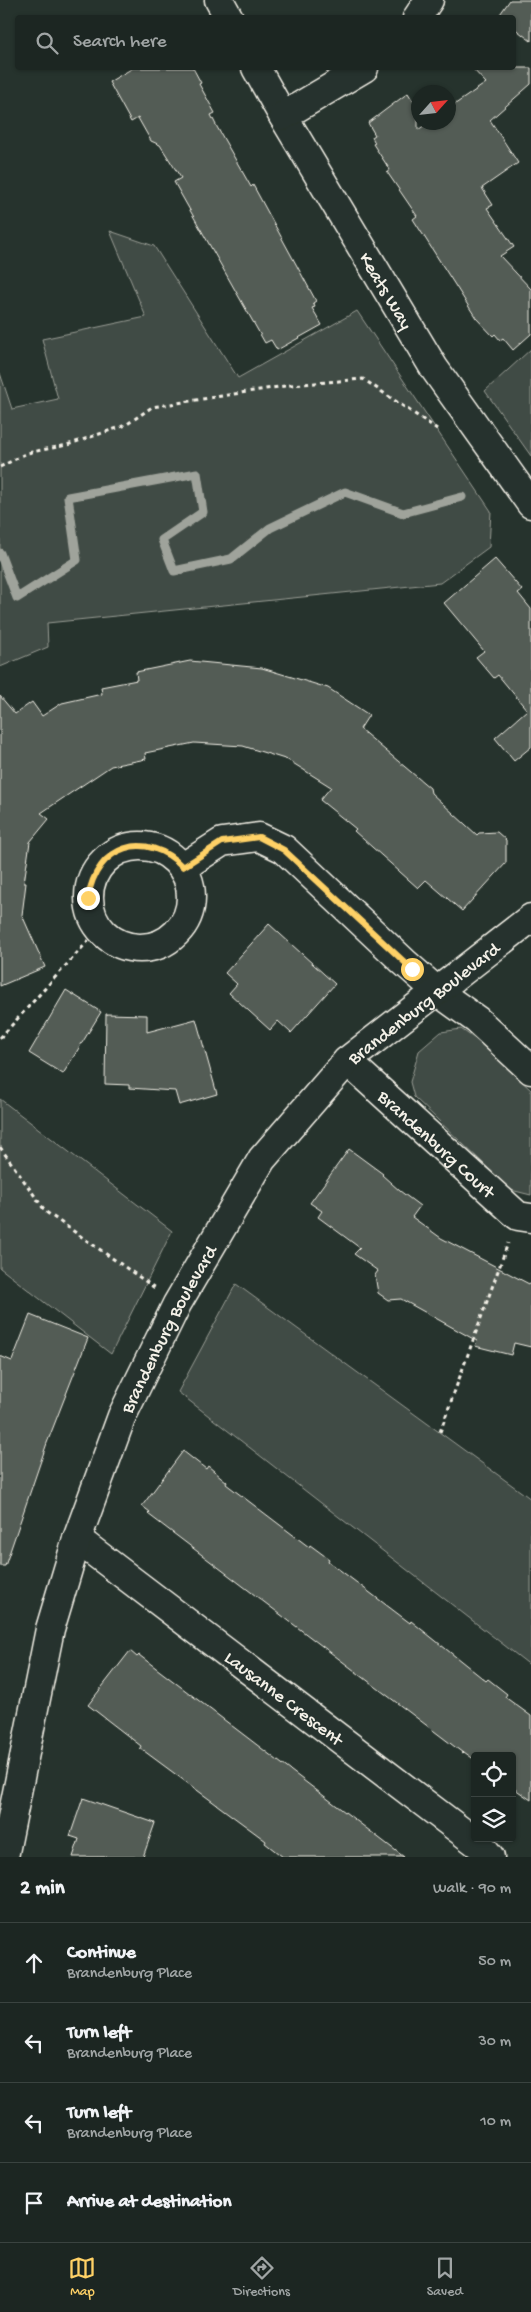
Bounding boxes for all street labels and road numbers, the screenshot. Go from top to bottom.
street label: Keats Way [352,249,417,335]
street label: Brandenburg Boulevard [343,938,507,1072]
street label: Brandenburg Court [371,1086,500,1206]
street label: Brandenburg Boulevard [117,1241,225,1419]
street label: Lausanne Crescent [219,1647,348,1754]

